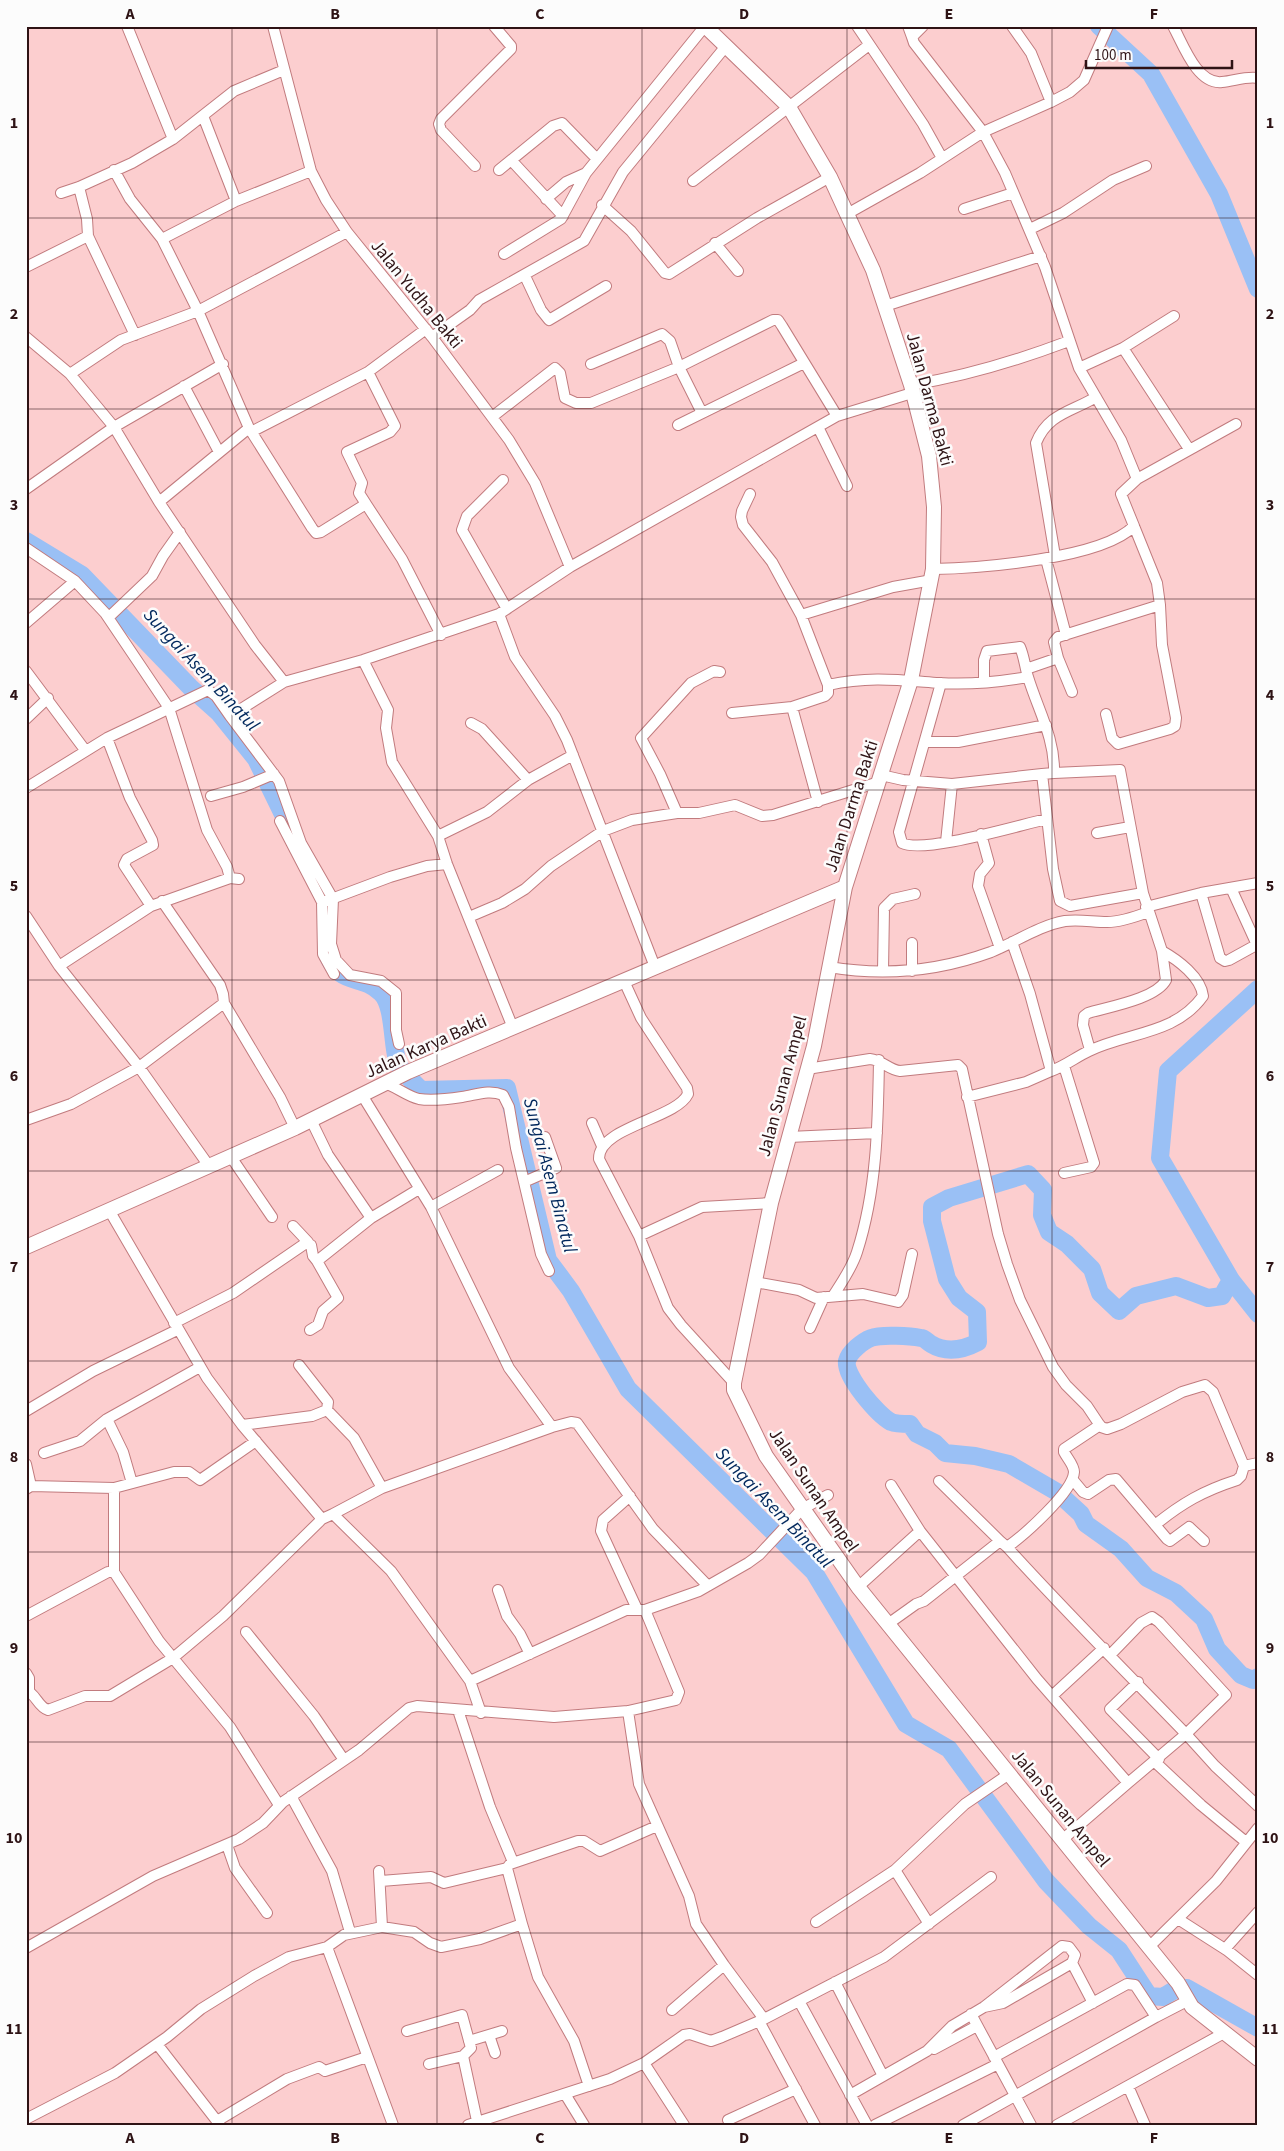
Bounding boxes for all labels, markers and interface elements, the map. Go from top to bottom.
text: A [124,3,135,25]
text: B [330,3,340,25]
text: C [535,3,545,25]
text: D [739,3,749,25]
text: E [945,3,953,25]
text: F [1150,3,1158,25]
scale bar [1086,38,1233,70]
text: 100 m [1094,45,1132,66]
text: 1 [10,112,18,134]
text: 1 [1266,112,1274,134]
street label: Jalan Yudha Bakti [365,234,468,354]
text: 2 [10,303,18,325]
text: 2 [1266,303,1274,325]
street label: Jalan Darma Bakti [900,329,959,469]
text: 3 [10,494,18,516]
text: 3 [1266,494,1274,516]
water label: Sungai Asem Binatul [137,602,265,738]
text: 4 [10,684,19,706]
text: 4 [1266,684,1275,706]
street label: Jalan Darma Bakti [818,737,885,875]
text: 5 [10,875,18,897]
text: 5 [1266,875,1274,897]
street label: Jalan Karya Bakti [362,1009,491,1084]
street label: Jalan Sunan Ampel [752,1013,813,1159]
text: 6 [10,1065,18,1087]
text: 6 [1266,1065,1274,1087]
water label: Sungai Asem Binatul [516,1095,583,1256]
text: 7 [10,1256,18,1278]
text: 7 [1266,1256,1274,1278]
street label: Jalan Sunan Ampel [763,1423,864,1557]
water label: Sungai Asem Binatul [709,1441,839,1575]
text: 8 [10,1446,18,1468]
text: 8 [1266,1446,1274,1468]
text: 9 [10,1637,18,1659]
text: 9 [1266,1637,1274,1659]
street label: Jalan Sunan Ampel [1005,1744,1116,1872]
text: 10 [6,1827,22,1849]
text: 10 [1262,1827,1278,1849]
text: 11 [6,2018,22,2040]
text: 11 [1262,2018,1278,2040]
text: A [124,2127,135,2149]
text: B [330,2127,340,2149]
text: C [535,2127,545,2149]
text: D [739,2127,749,2149]
text: E [945,2127,953,2149]
text: F [1150,2127,1158,2149]

